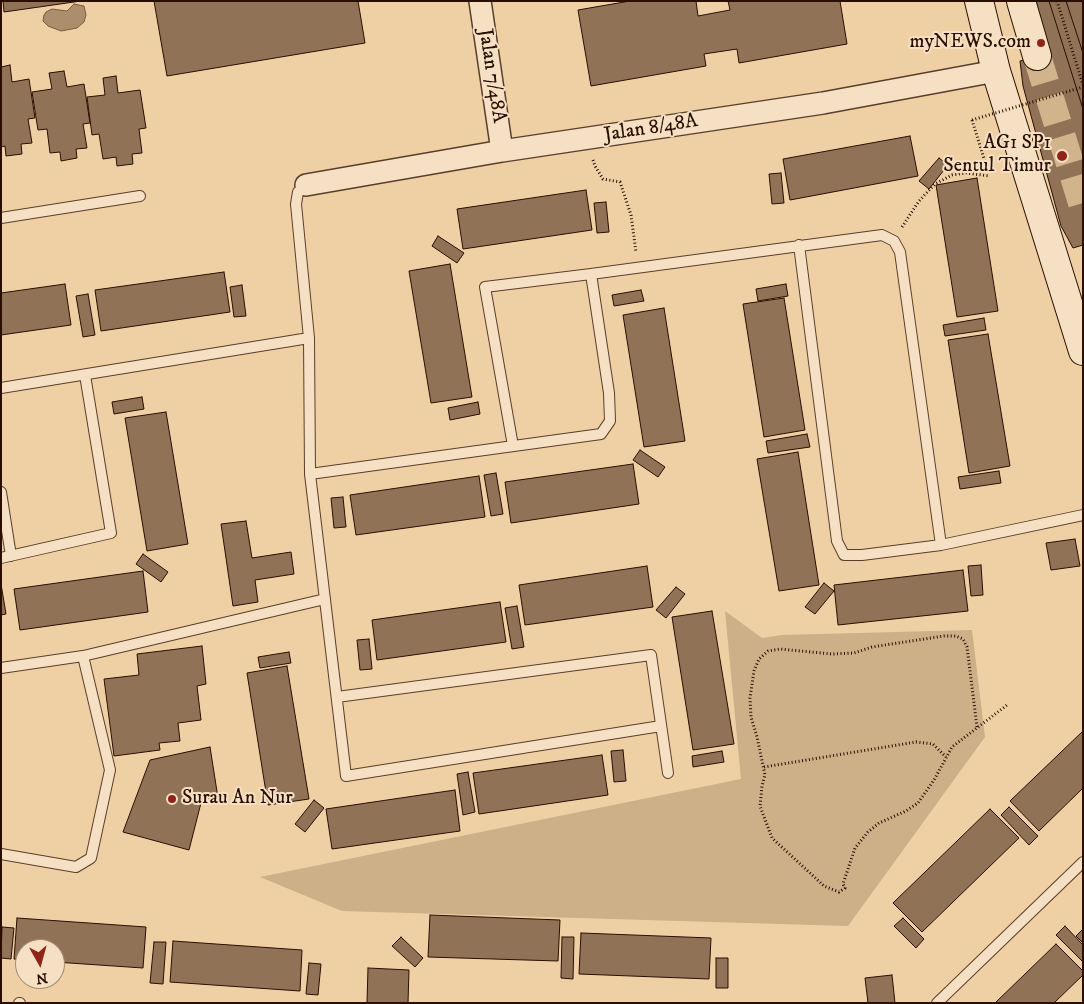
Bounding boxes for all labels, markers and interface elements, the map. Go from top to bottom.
street label: Jalan 7/48A [472,27,510,125]
place label: myNEWS.com [910,31,1031,55]
marker: myNEWS.com [1035,37,1047,49]
street label: Jalan 8/48A [602,110,700,148]
place label: AG1 SP1 Sentul Timur [943,132,1051,179]
marker: AG1 SP1 Sentul Timur [1055,149,1069,163]
place label: Surau An Nur [182,787,293,811]
marker: Surau An Nur [166,793,178,805]
north arrow [15,939,65,989]
text: N [35,968,49,988]

